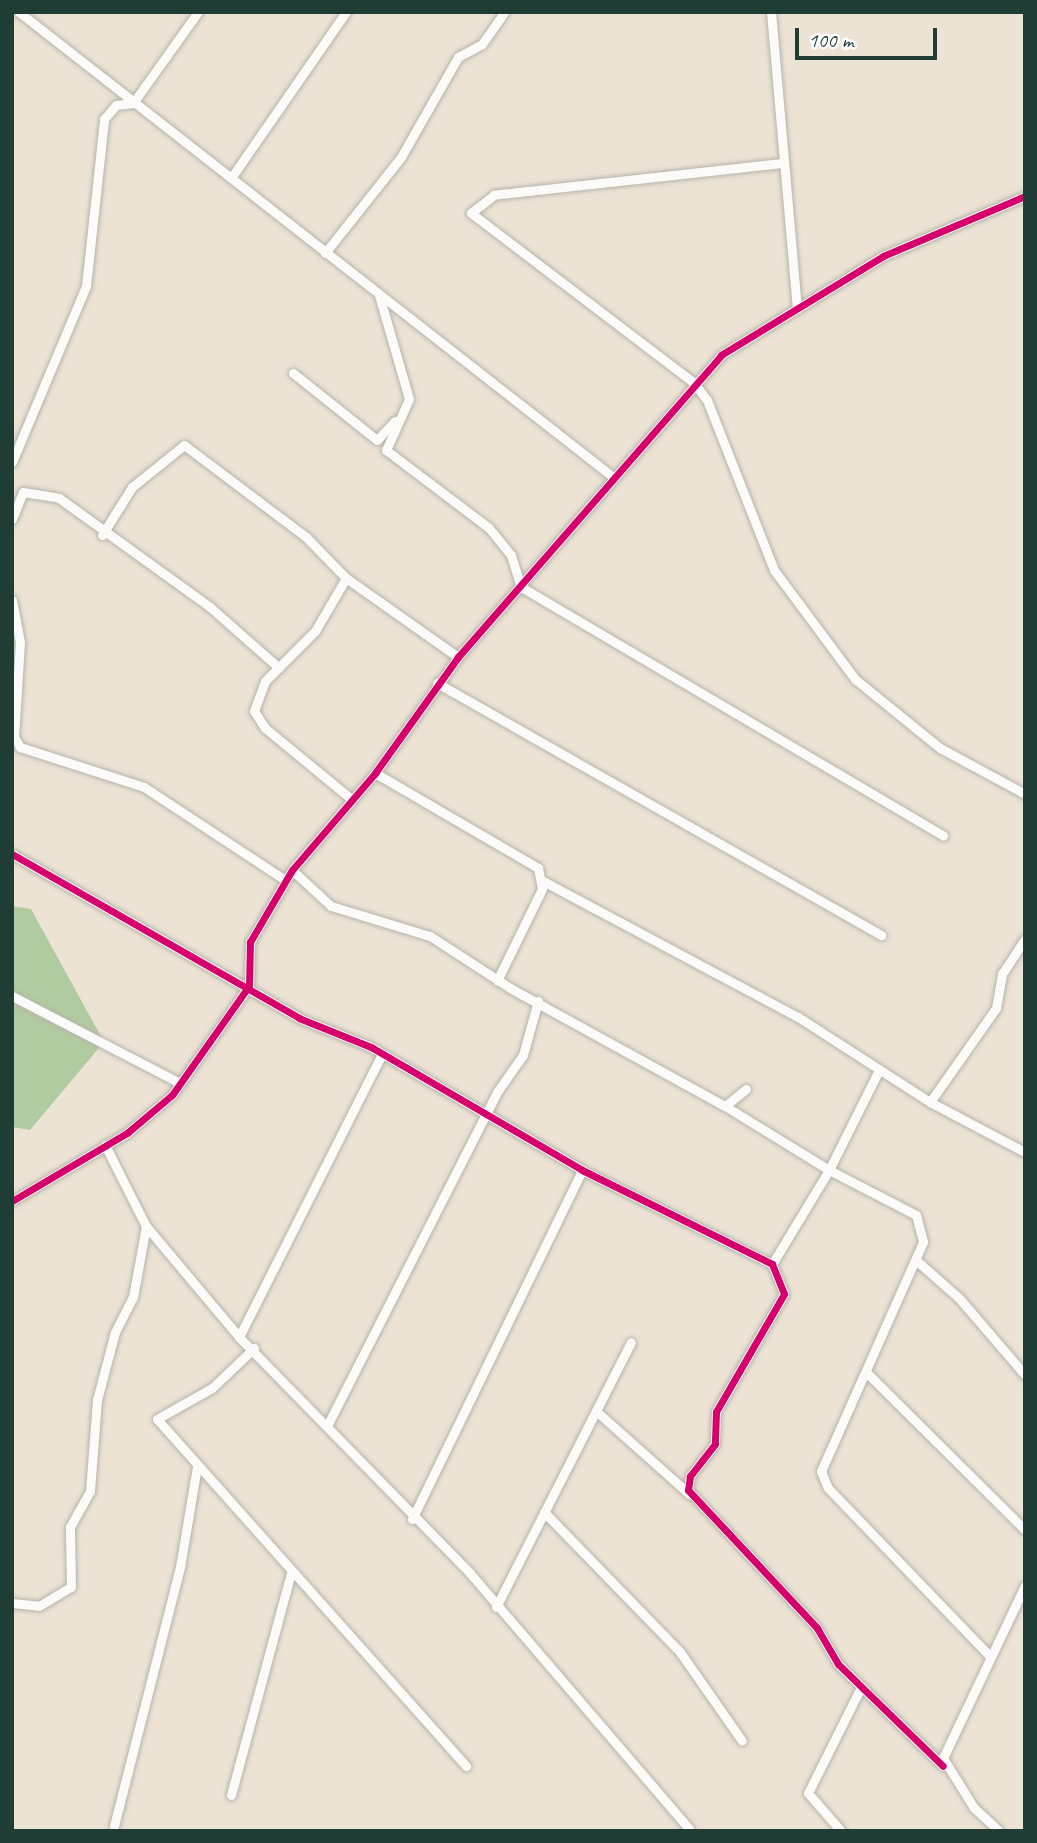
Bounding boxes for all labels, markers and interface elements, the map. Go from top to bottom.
scale bar [799,14,941,58]
text: 100 m [808,27,853,53]

